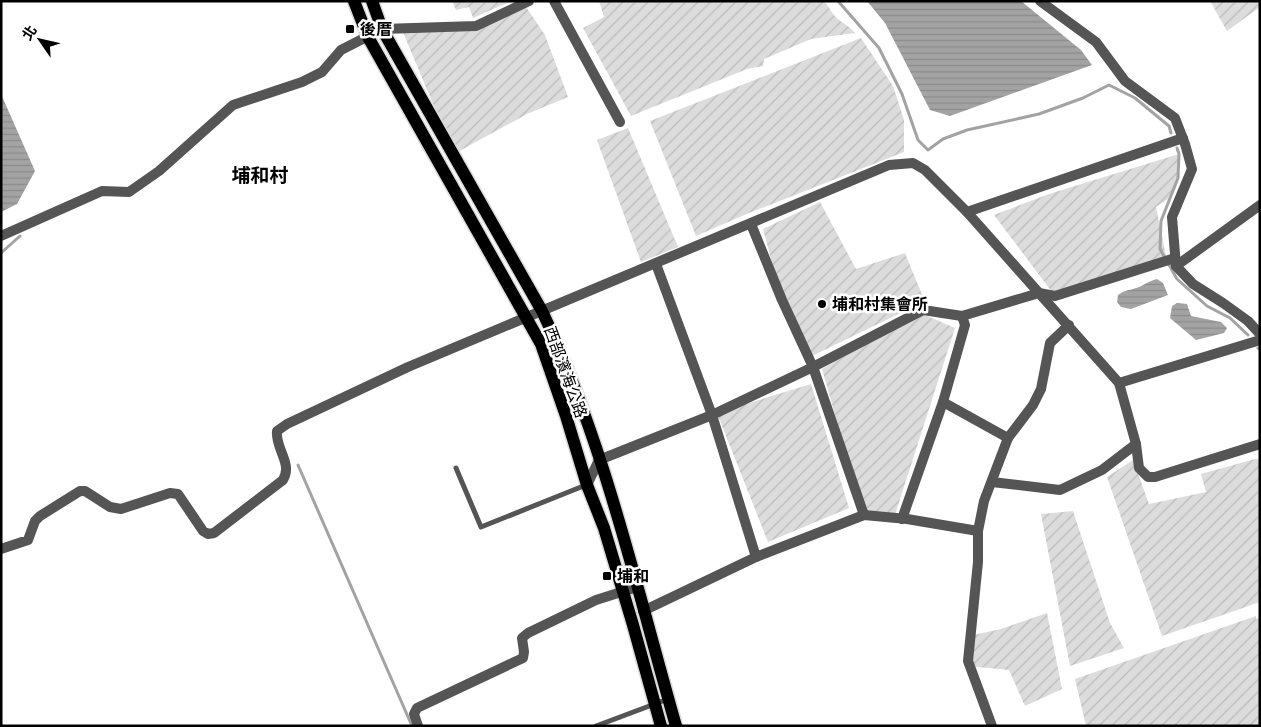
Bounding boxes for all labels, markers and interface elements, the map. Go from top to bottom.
north arrow [15,15,65,65]
place label: 後厝 [360,21,392,41]
text: 北 [20,23,41,44]
marker: 後厝 [344,23,356,35]
district label: 埔和村 [231,165,289,189]
place label: 埔和村集會所 [832,295,928,316]
marker: 埔和村集會所 [816,298,828,310]
street label: 西部濱海公路 [538,324,590,421]
place label: 埔和 [617,567,649,588]
marker: 埔和 [601,570,613,582]

